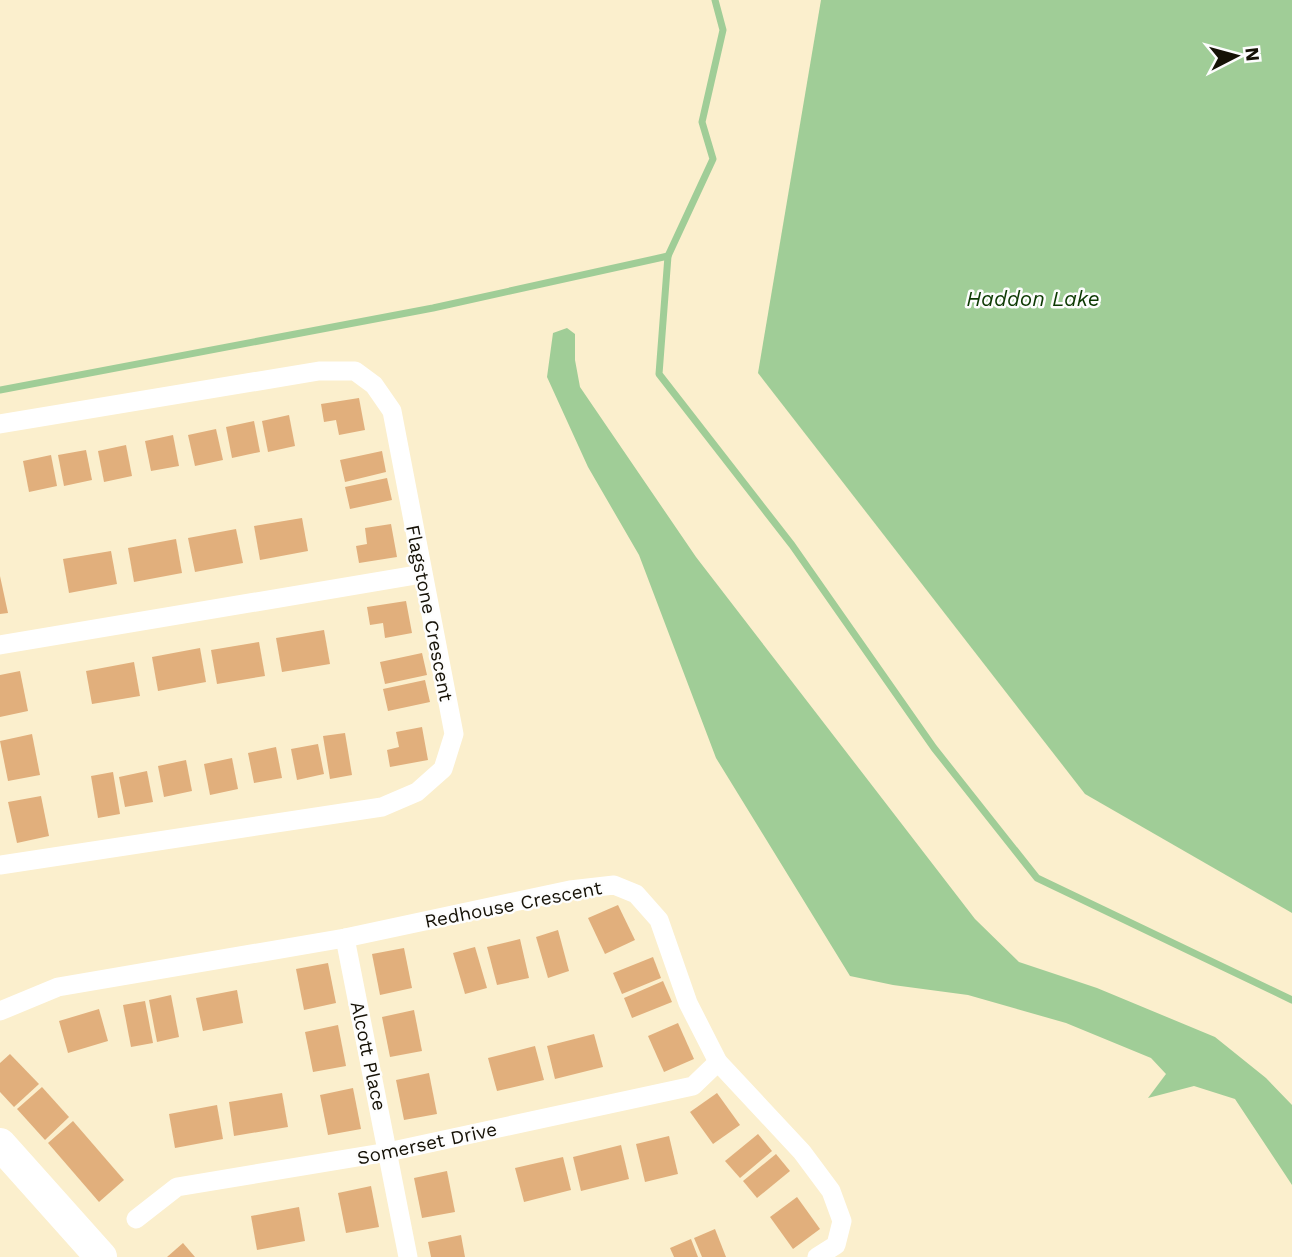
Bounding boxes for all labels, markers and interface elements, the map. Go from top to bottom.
north arrow [1201,21,1271,91]
text: N [1240,46,1265,62]
water label: Haddon Lake [966,286,1100,311]
street label: Flagstone Crescent [401,523,458,703]
street label: Redhouse Crescent [422,876,604,933]
street label: Alcott Place [346,999,391,1113]
street label: Somerset Drive [355,1117,499,1170]

